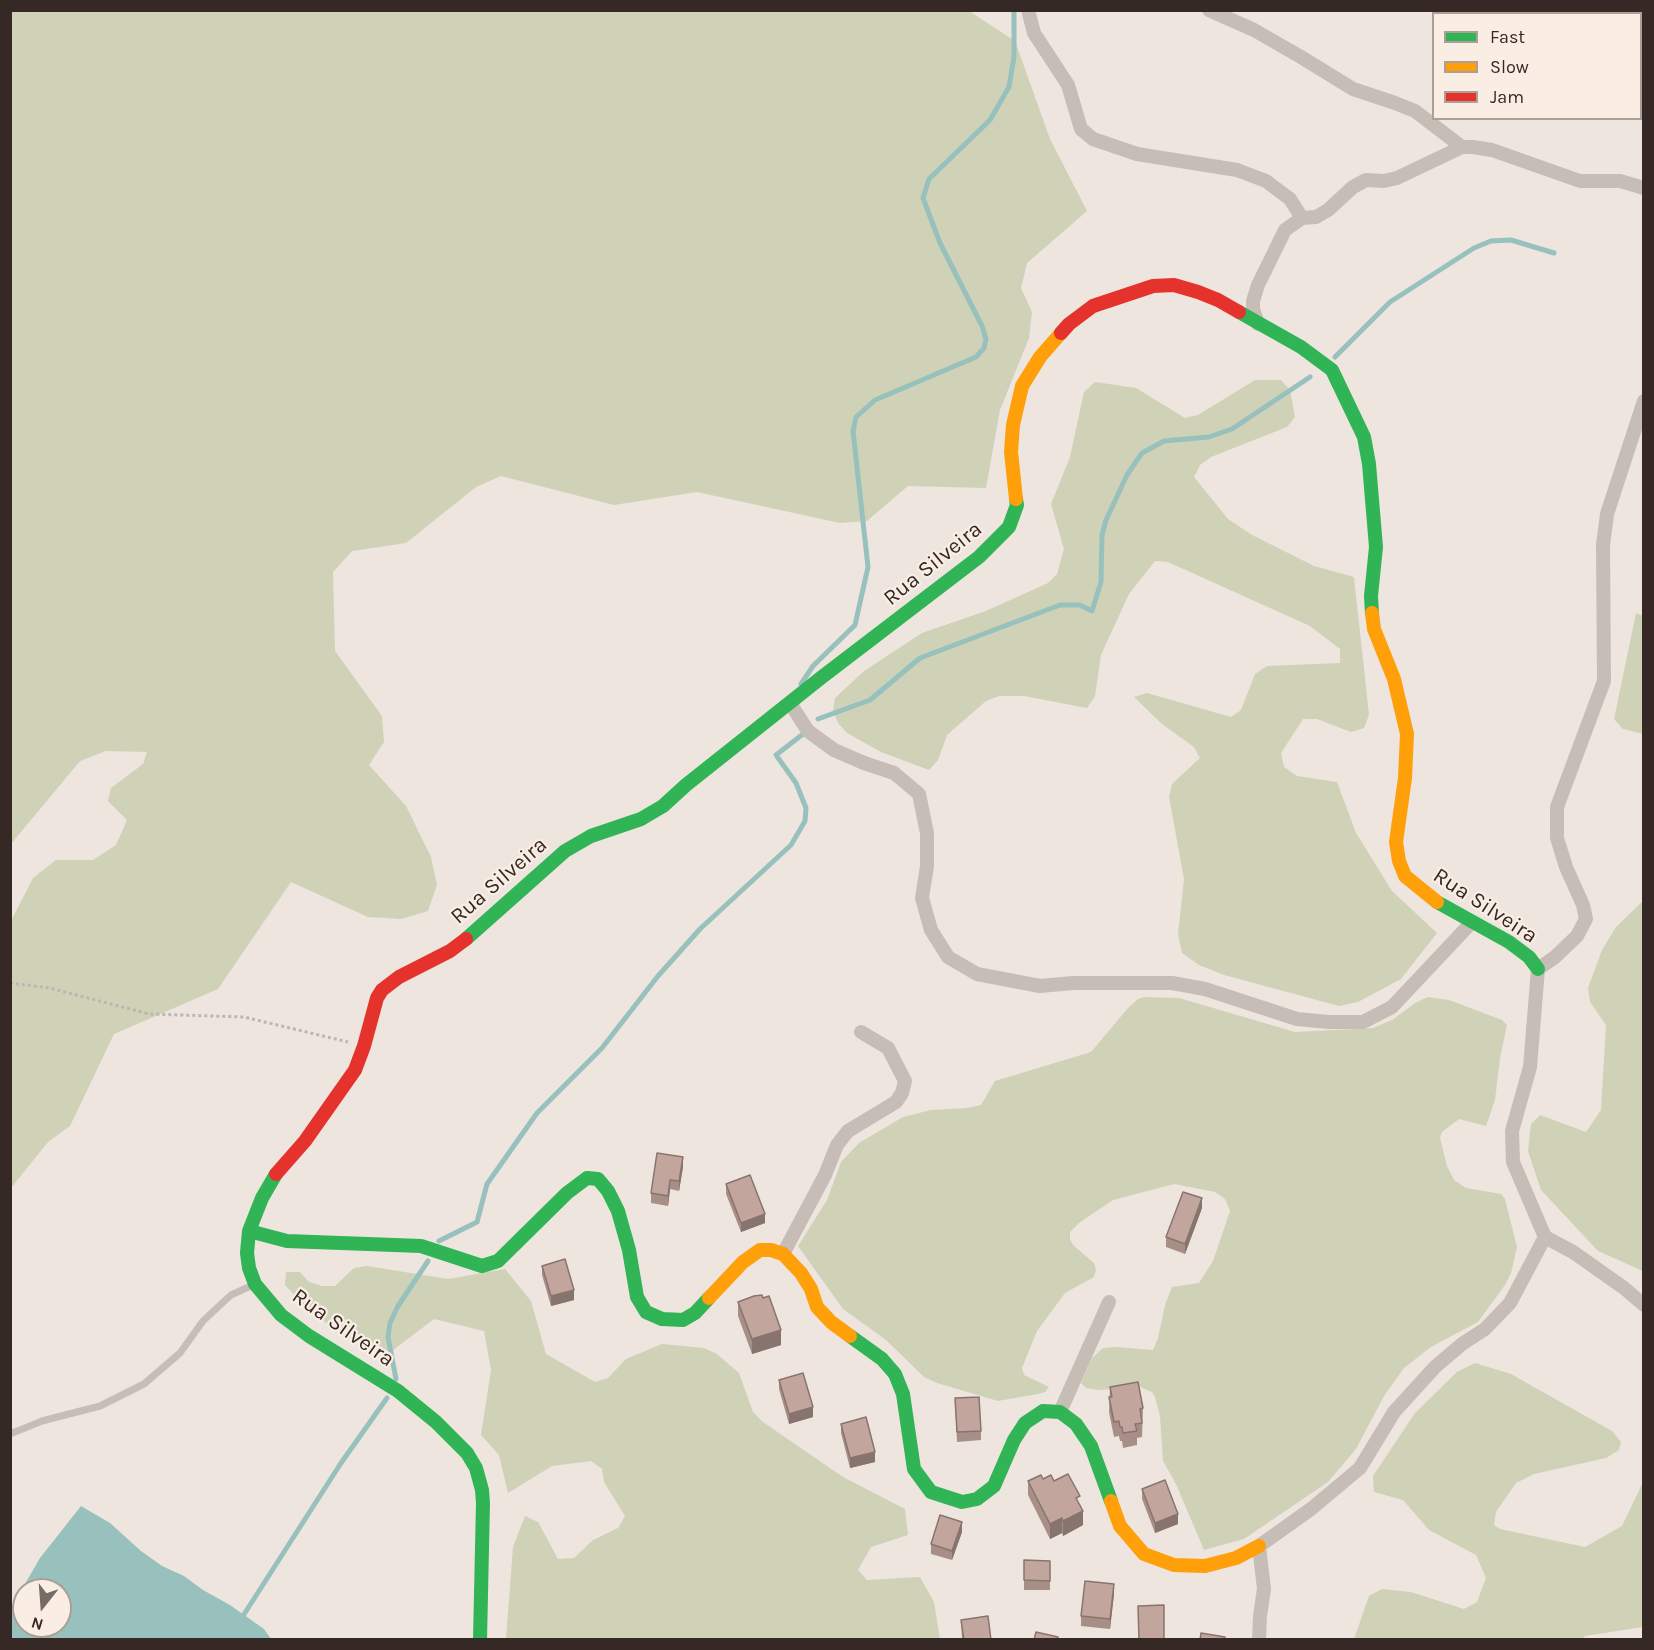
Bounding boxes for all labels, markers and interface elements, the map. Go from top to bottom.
legend [1432,12,1642,120]
text: Fast [1490,26,1525,48]
text: Slow [1490,56,1529,78]
text: Jam [1490,86,1524,108]
street label: Rua Silveira [878,516,988,612]
street label: Rua Silveira [445,832,553,930]
street label: Rua Silveira [1428,862,1542,950]
street label: Rua Silveira [287,1283,399,1373]
north arrow [12,1578,72,1638]
text: N [29,1613,45,1635]

